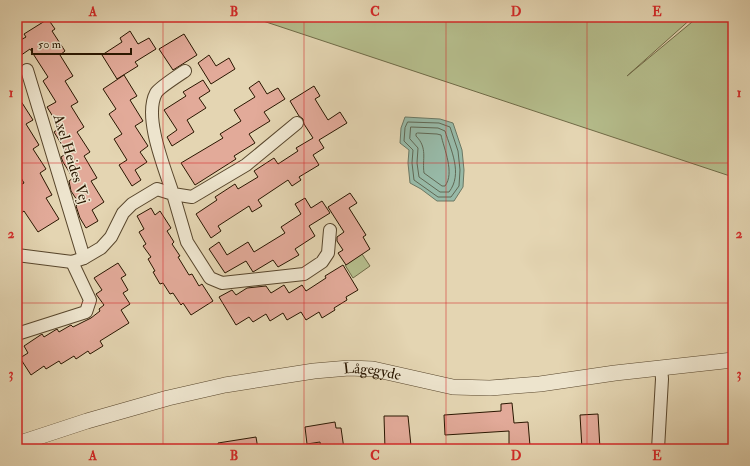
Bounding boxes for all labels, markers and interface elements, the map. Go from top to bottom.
text: A [88,4,98,20]
text: B [230,4,238,20]
text: C [370,4,380,20]
text: D [511,4,522,20]
text: E [652,4,662,20]
scale bar [32,30,131,56]
text: 50 m [38,37,62,52]
text: 1 [9,85,14,101]
text: 1 [737,85,742,101]
street label: Axel Heides Vej [48,111,94,206]
text: 2 [8,226,15,242]
text: 2 [736,226,743,242]
street label: Lågegyde [342,358,403,385]
text: 3 [9,366,14,382]
text: 3 [737,366,742,382]
text: A [88,448,98,464]
text: B [230,448,238,464]
text: C [370,448,380,464]
text: D [511,448,522,464]
text: E [652,448,662,464]

